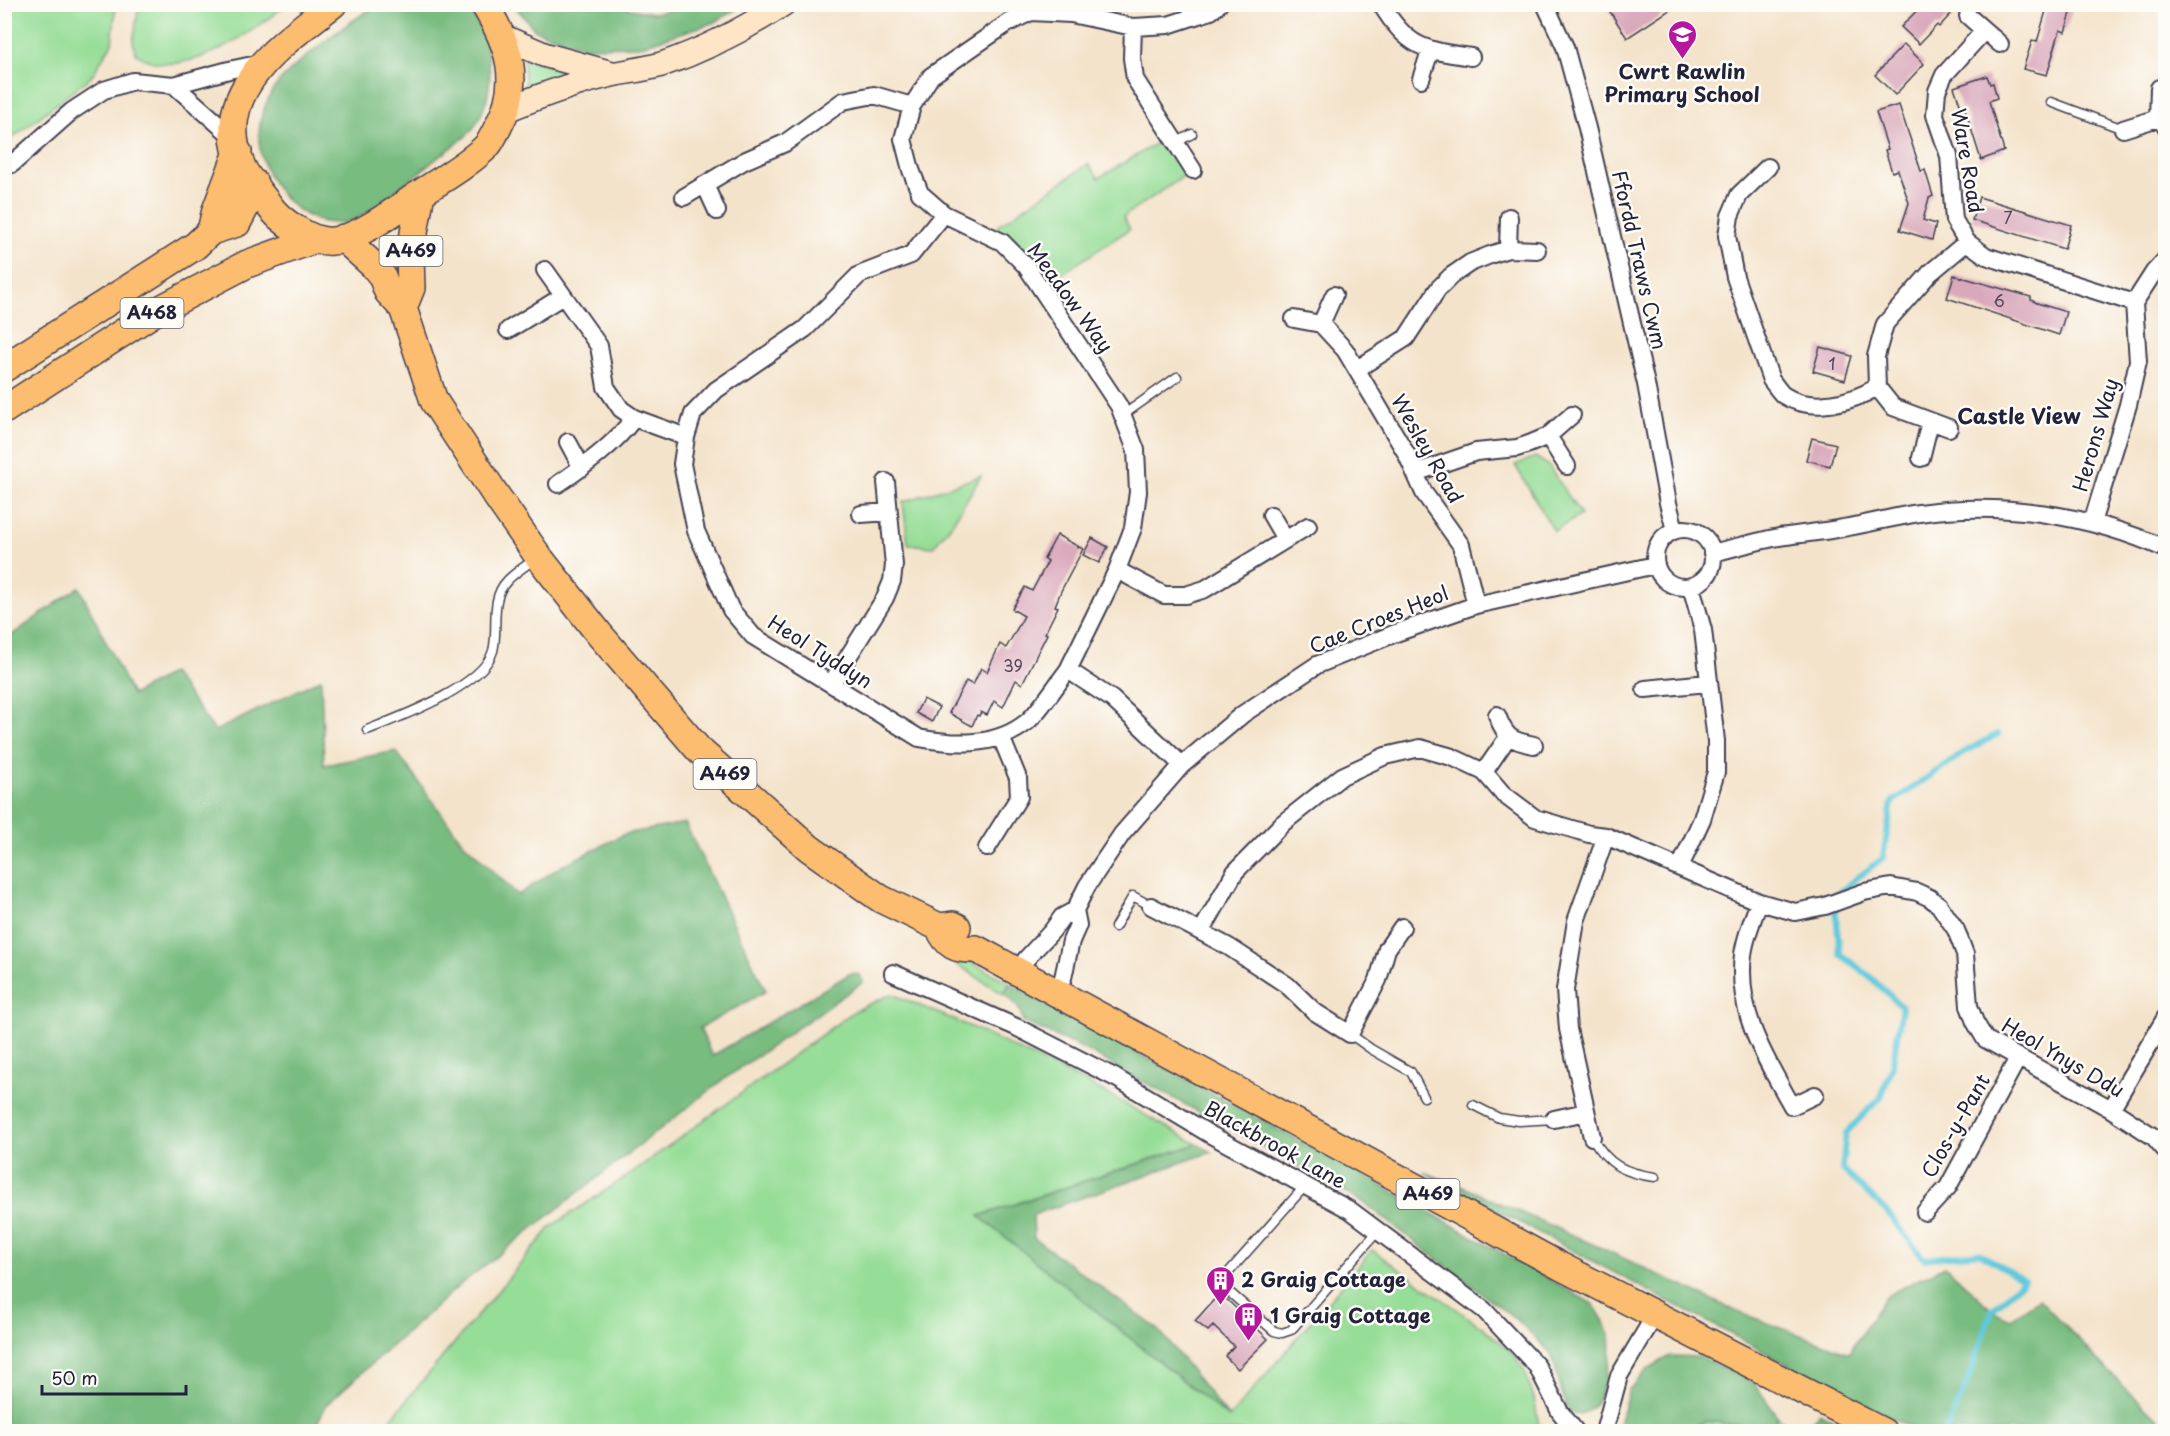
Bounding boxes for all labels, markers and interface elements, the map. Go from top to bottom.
school or university icon: Cwrt Rawlin Primary School [1666,18,1698,60]
place label: Cwrt Rawlin Primary School [1604,56,1760,109]
street label: Ware Road [1944,106,1992,216]
street label: Ffordd Traws Cwm [1605,167,1675,352]
house number: 7 [2003,205,2013,229]
road number: A469 [380,236,442,266]
street label: Meadow Way [1021,236,1121,359]
house number: 6 [1993,288,2005,312]
road number: A468 [120,298,184,328]
house number: 1 [1828,351,1836,375]
street label: Herons Way [2065,374,2126,495]
street label: Wesley Road [1384,388,1471,509]
district label: Castle View [1957,399,2081,431]
street label: Cae Croes Heol [1304,577,1453,661]
street label: Heol Tyddyn [762,607,879,695]
house number: 39 [1003,653,1023,677]
road number: A469 [694,759,756,789]
street label: Heol Ynys Ddu [1997,1010,2130,1104]
street label: Clos-y-Pant [1913,1068,1997,1183]
street label: Blackbrook Lane [1199,1093,1352,1196]
road number: A469 [1396,1179,1460,1209]
building icon: 2 Graig Cottage [1204,1264,1236,1306]
place label: 2 Graig Cottage [1241,1264,1406,1294]
building icon: 1 Graig Cottage [1233,1300,1265,1342]
place label: 1 Graig Cottage [1270,1300,1431,1330]
scale bar [42,1358,186,1396]
text: 50 m [51,1364,98,1391]

